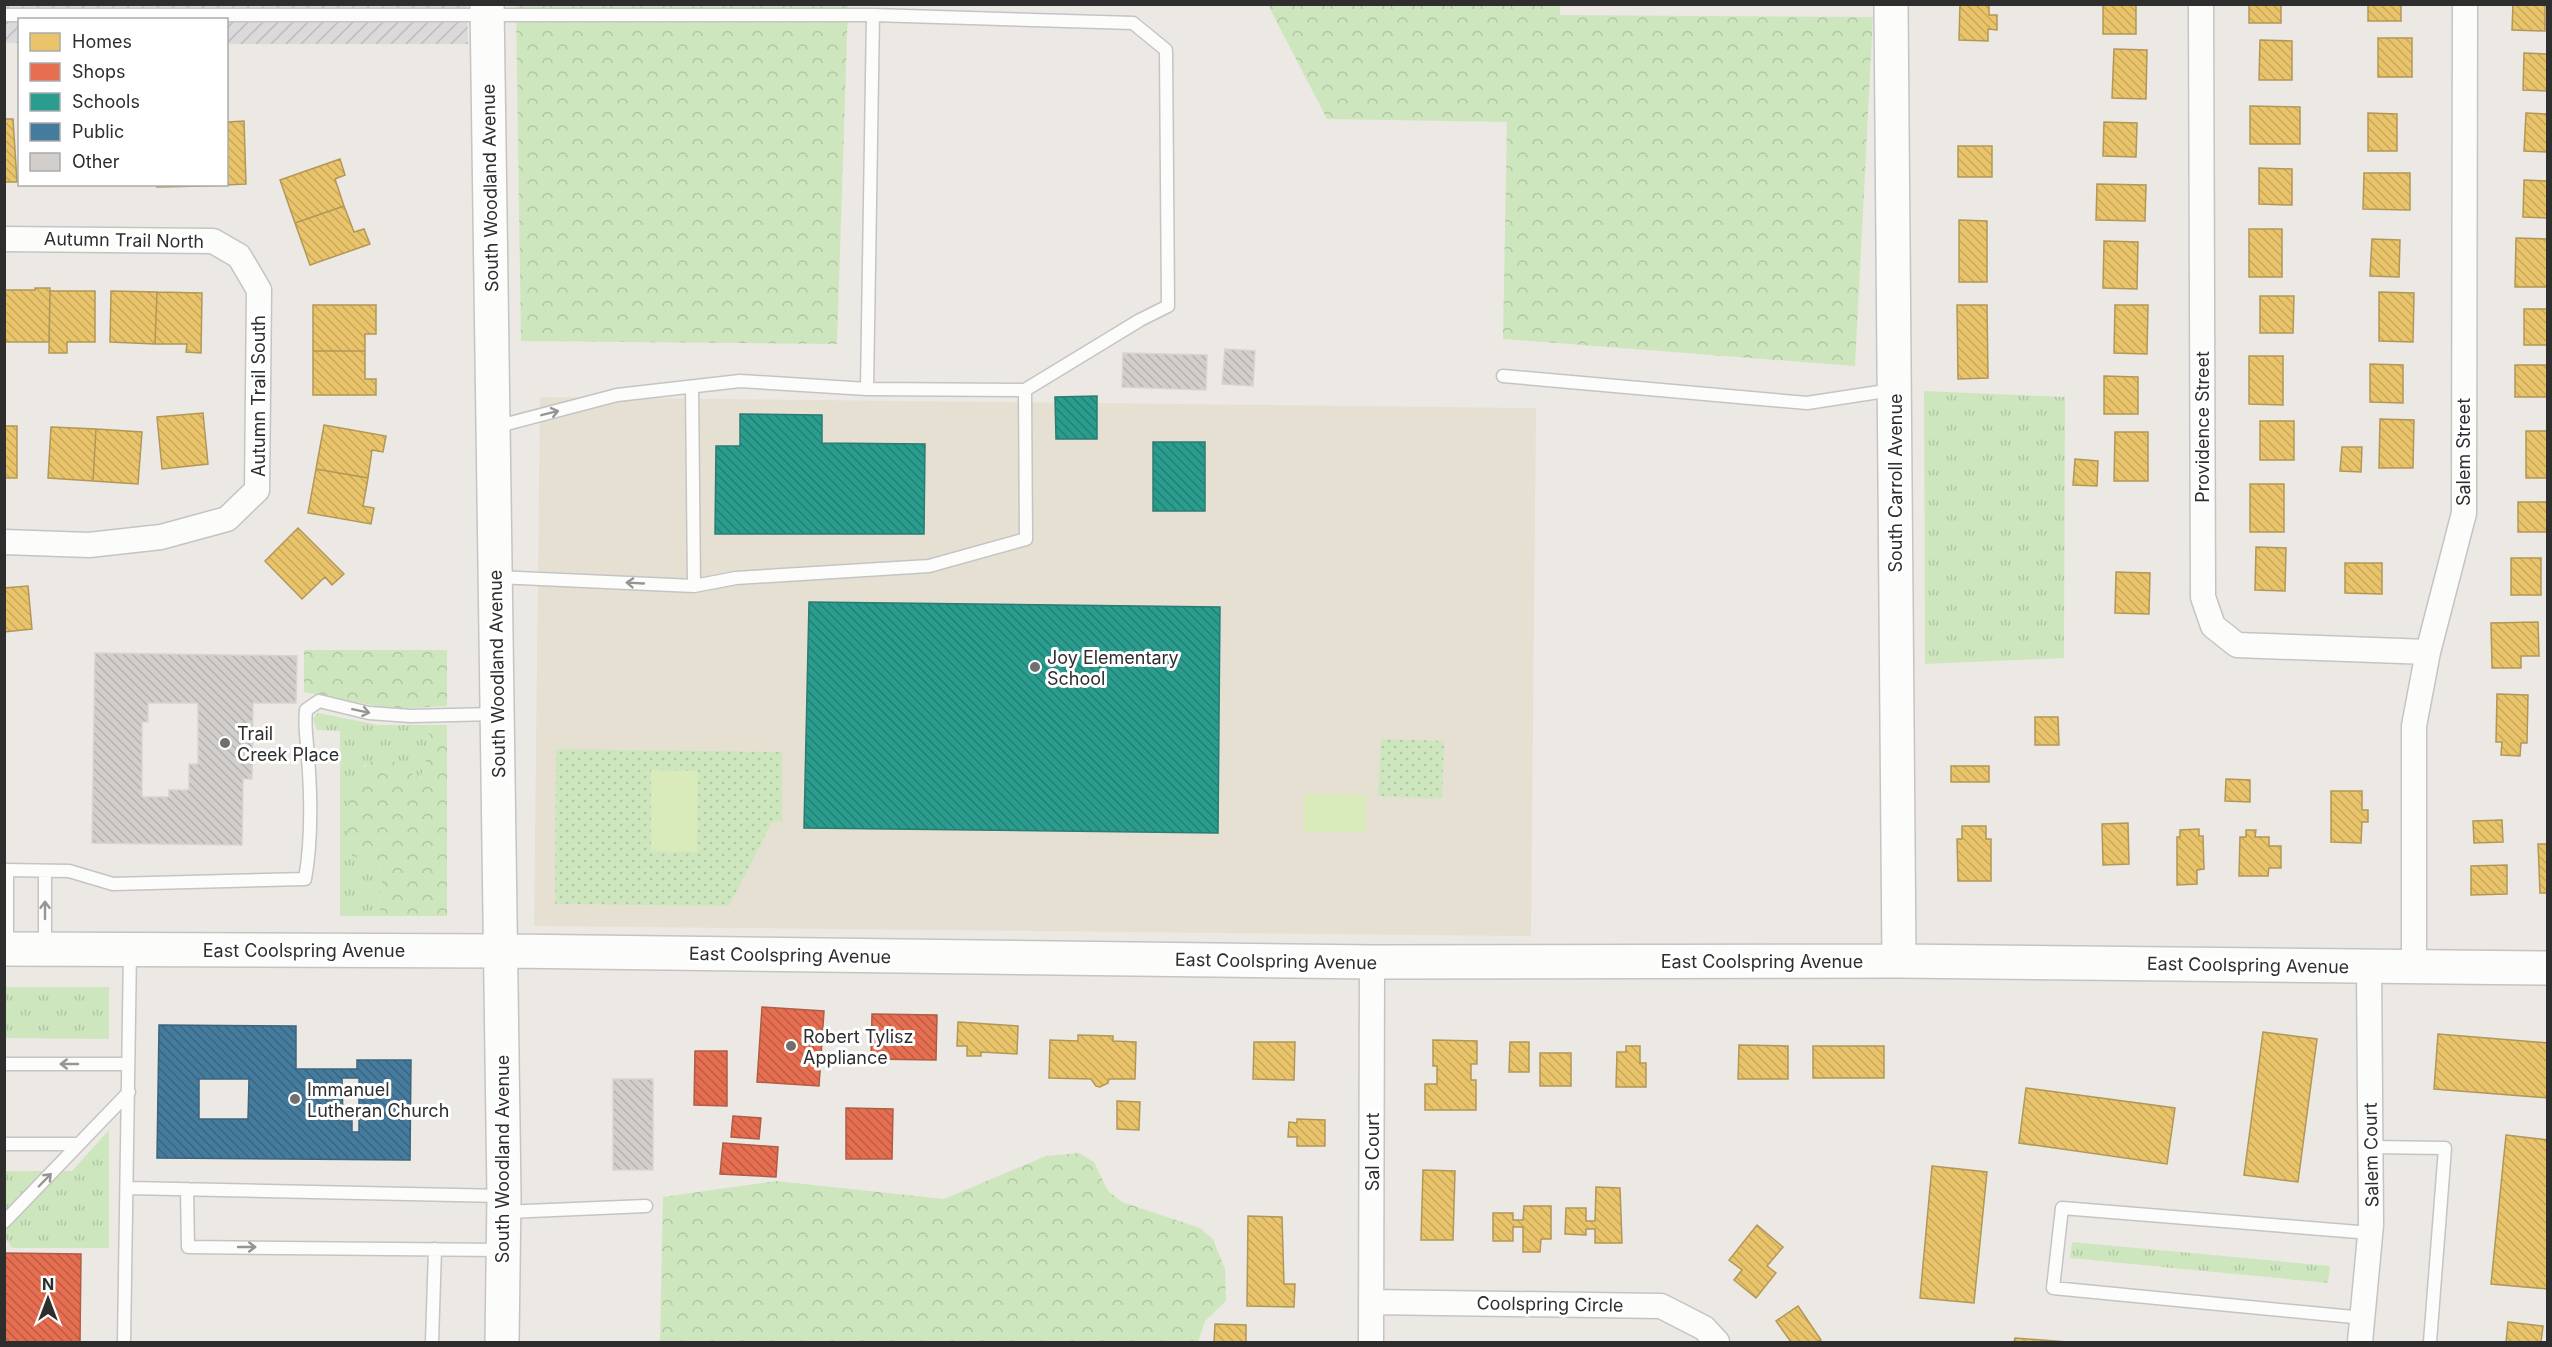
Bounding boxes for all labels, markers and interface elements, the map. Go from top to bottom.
legend [18,18,228,186]
text: Homes [72,31,132,52]
text: Shops [72,61,126,82]
street label: South Woodland Avenue [478,84,502,292]
text: Schools [72,91,140,112]
text: Public [72,121,124,142]
text: Other [72,151,120,172]
street label: Autumn Trail North [44,228,204,252]
street label: Autumn Trail South [248,315,269,477]
street label: Providence Street [2192,351,2213,503]
street label: South Carroll Avenue [1885,393,1906,573]
street label: Salem Street [2453,398,2474,506]
one-way arrow [540,406,559,418]
street label: South Woodland Avenue [485,570,509,778]
one-way arrow [626,578,646,589]
place label: Joy Elementary School [1047,647,1179,689]
marker: Joy Elementary School [1028,660,1042,674]
one-way arrow [351,706,371,717]
place label: Trail Creek Place [237,723,339,765]
marker: Trail Creek Place [218,736,232,750]
one-way arrow [39,900,51,920]
street label: East Coolspring Avenue [203,940,405,961]
street label: East Coolspring Avenue [689,943,891,967]
street label: East Coolspring Avenue [1175,949,1377,973]
street label: East Coolspring Avenue [1661,951,1863,972]
street label: East Coolspring Avenue [2147,953,2349,977]
place label: Robert Tylisz Appliance [803,1026,914,1068]
marker: Robert Tylisz Appliance [784,1039,798,1053]
street label: South Woodland Avenue [492,1055,513,1263]
one-way arrow [60,1058,80,1070]
place label: Immanuel Lutheran Church [307,1079,449,1121]
marker: Immanuel Lutheran Church [288,1092,302,1106]
street label: Salem Court [2360,1102,2382,1208]
street label: Sal Court [1362,1113,1383,1191]
one-way arrow [38,1173,52,1188]
one-way arrow [236,1242,256,1253]
north arrow [18,1269,78,1329]
text: N [42,1274,54,1294]
street label: Coolspring Circle [1476,1292,1624,1316]

